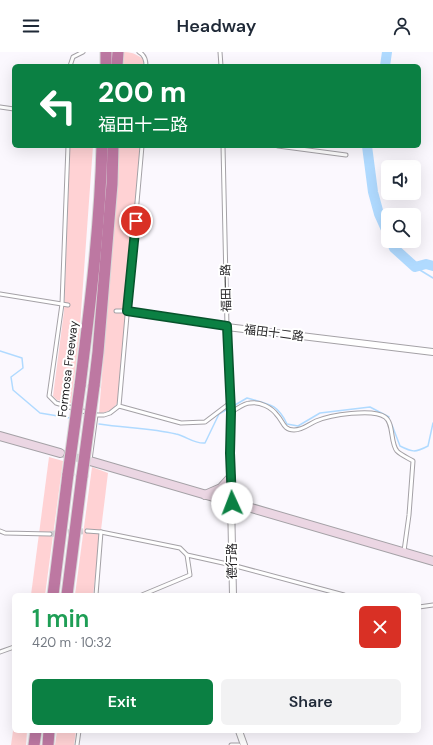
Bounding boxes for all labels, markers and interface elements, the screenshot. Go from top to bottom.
text: Headway [177,14,256,38]
icon: menu [20,15,42,37]
icon: person [391,15,413,37]
text: 200 m [98,74,186,111]
icon: left [32,80,84,132]
text: 福田十二路 [98,113,188,137]
map controls [381,160,421,248]
button: sound [381,160,421,200]
pin [119,204,153,238]
button: search [381,208,421,248]
icon: arrive [125,210,147,232]
street label: 福田一路 [218,264,234,312]
street label: Formosa Freeway [54,319,82,418]
street label: 福田十二路 [243,321,305,345]
position arrow [211,482,253,524]
street label: 德行路 [224,543,240,579]
text: 1 min [32,603,89,634]
button: close [359,606,401,648]
text: 420 m · 10:32 [32,634,111,651]
button: Exit [32,679,213,725]
button: Share [221,679,401,725]

